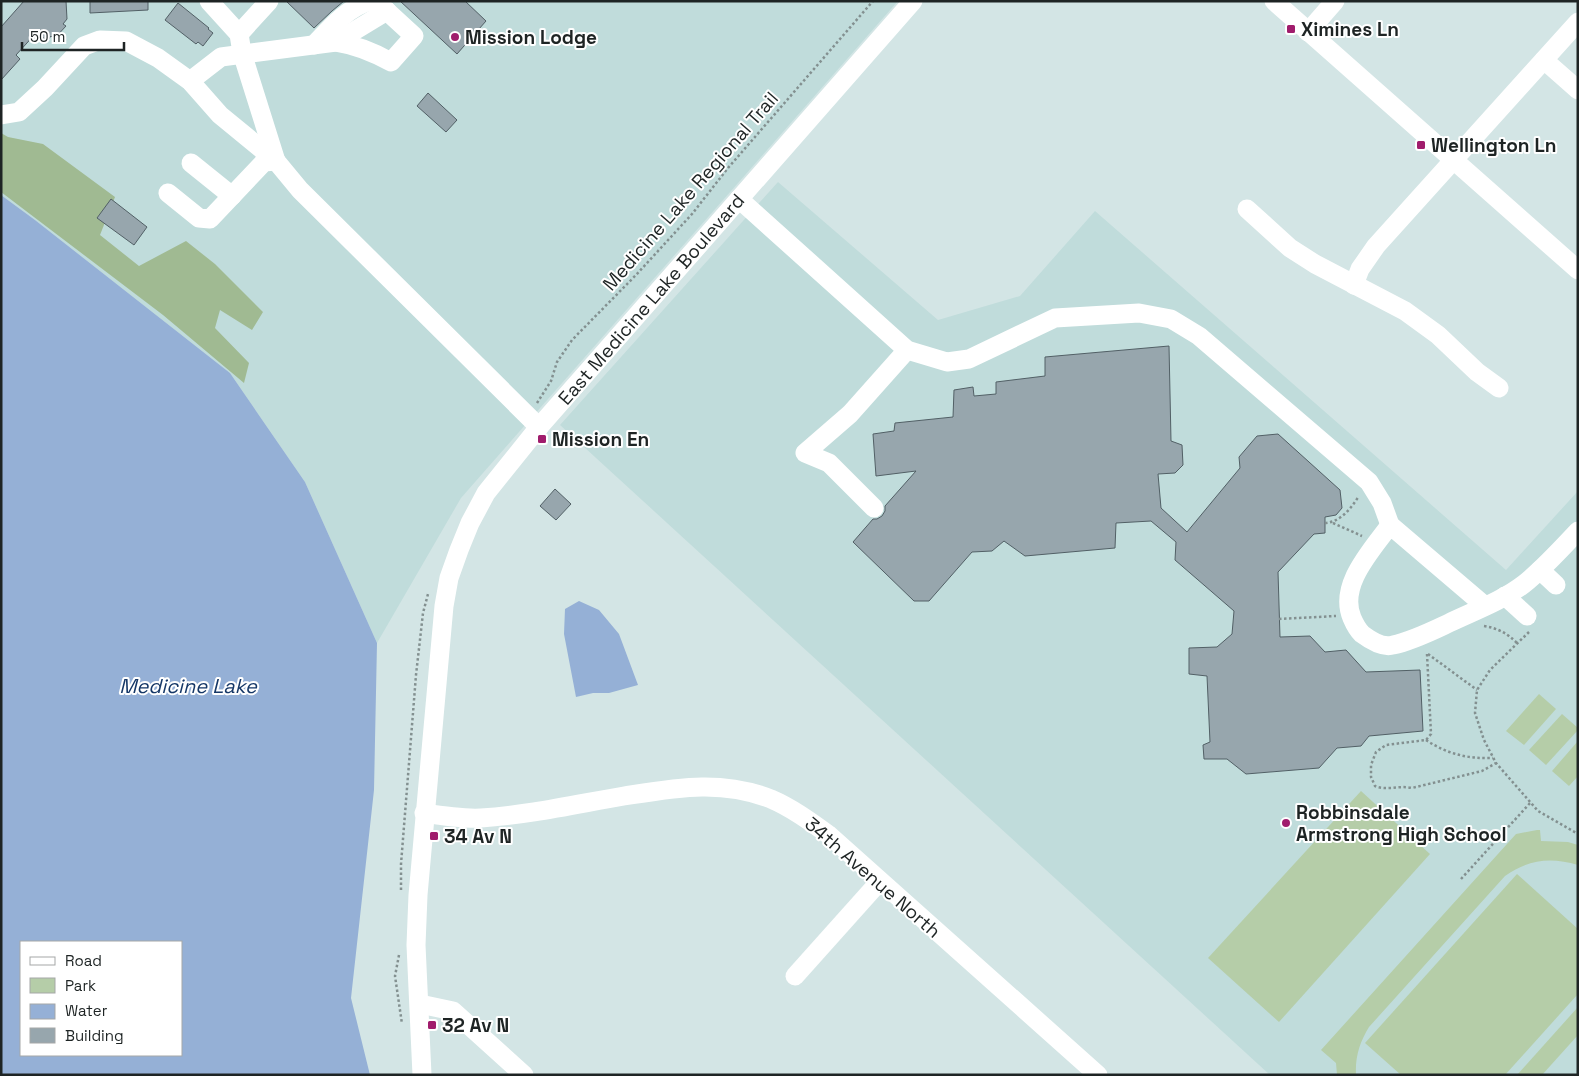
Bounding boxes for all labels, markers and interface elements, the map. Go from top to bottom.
place label: Ximines Ln [1301,17,1399,42]
scale bar [22,20,125,52]
marker: Ximines Ln [1285,23,1297,35]
place label: Mission Lodge [465,25,597,50]
text: 50 m [30,27,65,46]
marker: Mission Lodge [449,31,461,43]
street label: Medicine Lake Regional Trail [597,87,784,296]
place label: Wellington Ln [1431,133,1556,158]
marker: Wellington Ln [1415,139,1427,151]
street label: East Medicine Lake Boulevard [553,189,750,410]
place label: Mission En [552,427,649,452]
marker: Mission En [536,433,548,445]
water label: Medicine Lake [119,673,258,699]
place label: Robbinsdale Armstrong High School [1296,800,1507,847]
street label: 34th Avenue North [799,811,946,943]
marker: Robbinsdale Armstrong High School [1280,817,1292,829]
place label: 34 Av N [444,824,512,849]
marker: 34 Av N [428,830,440,842]
legend [20,941,182,1056]
text: Road [65,951,102,970]
text: Park [65,976,96,995]
text: Water [65,1001,108,1020]
place label: 32 Av N [442,1013,509,1038]
marker: 32 Av N [426,1019,438,1031]
text: Building [65,1026,124,1045]

